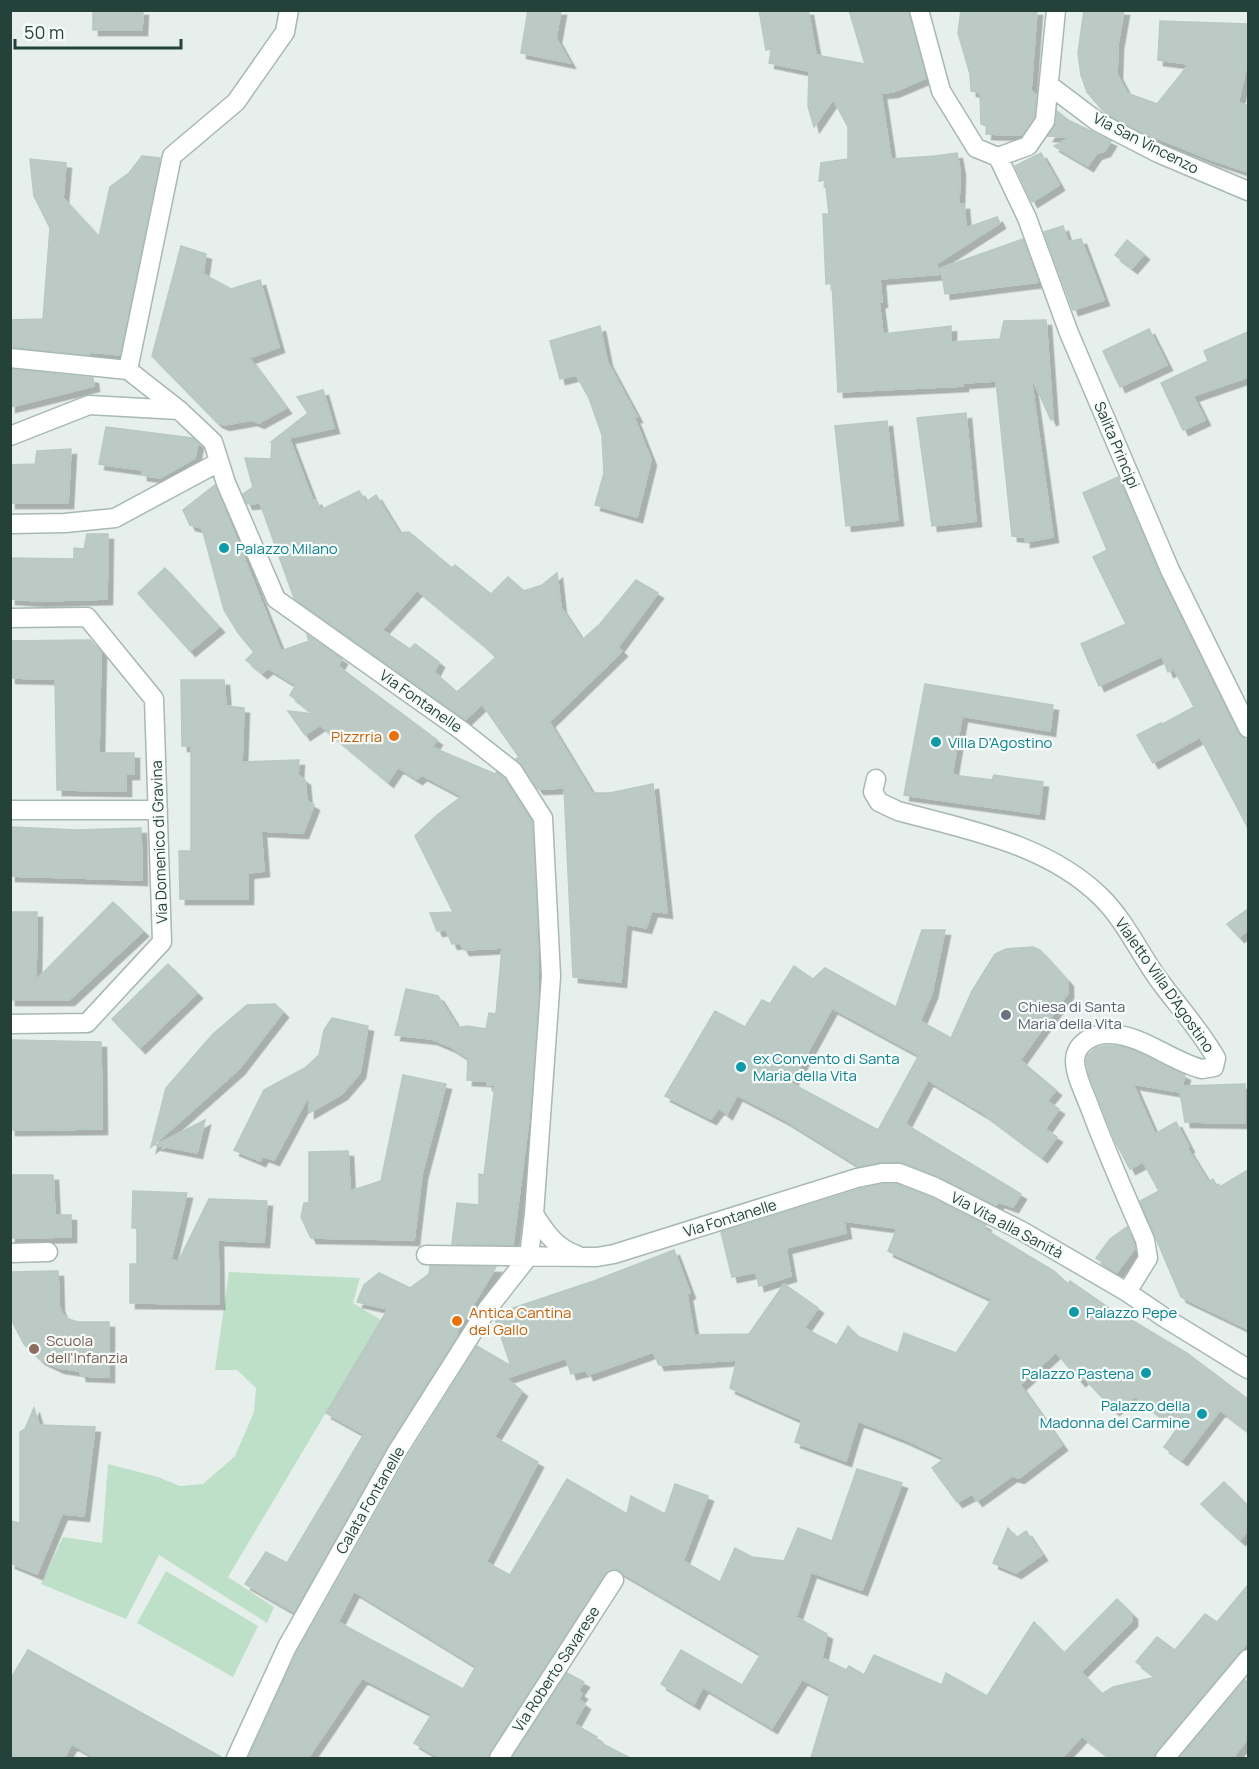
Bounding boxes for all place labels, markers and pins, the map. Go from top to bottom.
place label: Palazzo Milano [236,538,338,559]
marker: Palazzo Milano [217,541,231,555]
place label: Pizzrria [331,726,382,747]
marker: Pizzrria [387,729,401,743]
place label: Villa D'Agostino [948,732,1052,753]
marker: Villa D'Agostino [929,735,943,749]
place label: Chiesa di Santa Maria della Vita [1018,996,1125,1034]
marker: Chiesa di Santa Maria della Vita [999,1008,1013,1022]
place label: ex Convento di Santa Maria della Vita [753,1048,899,1086]
marker: ex Convento di Santa Maria della Vita [734,1060,748,1074]
place label: Antica Cantina del Gallo [469,1302,571,1340]
place label: Palazzo Pepe [1086,1302,1177,1323]
marker: Palazzo Pepe [1067,1305,1081,1319]
marker: Antica Cantina del Gallo [450,1314,464,1328]
place label: Scuola dell'Infanzia [46,1330,128,1368]
marker: Scuola dell'Infanzia [27,1342,41,1356]
place label: Palazzo Pastena [1022,1363,1134,1384]
marker: Palazzo Pastena [1139,1366,1153,1380]
place label: Palazzo della Madonna del Carmine [1040,1395,1190,1433]
marker: Palazzo della Madonna del Carmine [1195,1407,1209,1421]

